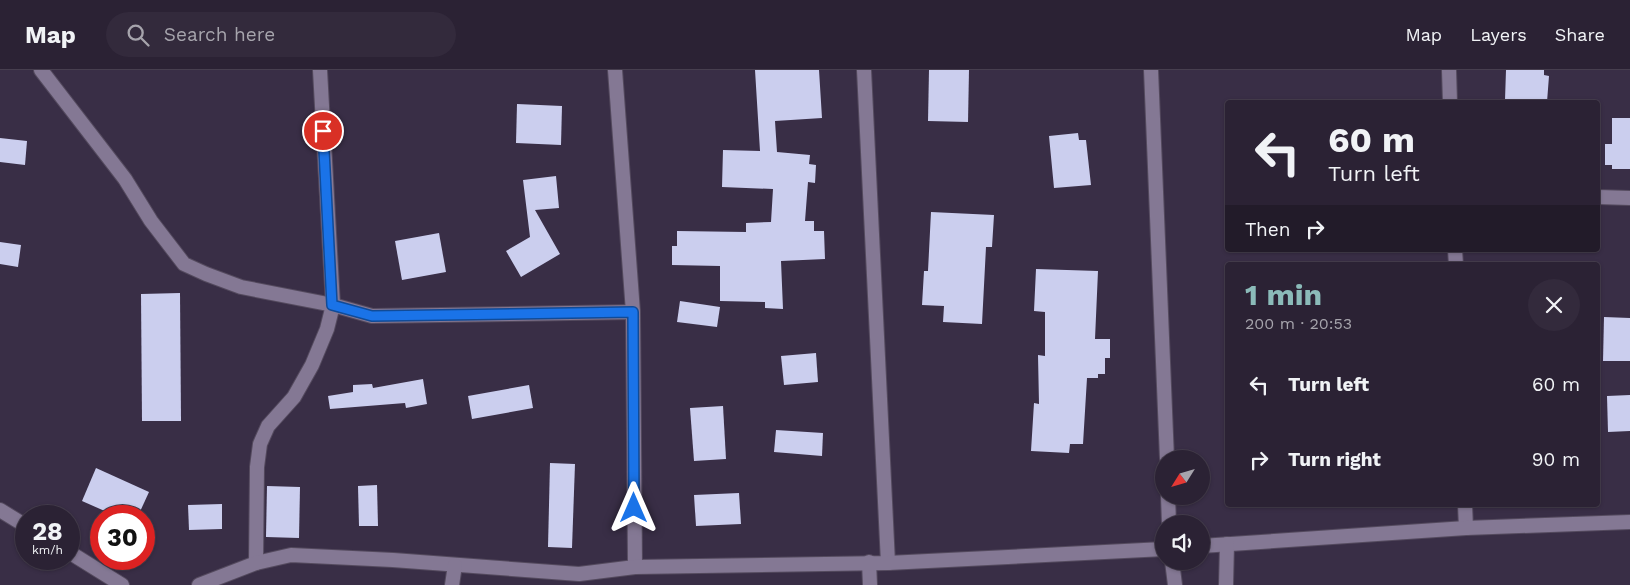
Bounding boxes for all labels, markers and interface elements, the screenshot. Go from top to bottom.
search box [106,12,456,57]
text: Map [25,21,76,49]
icon: search [124,21,152,49]
text: Search here [164,23,275,46]
text: Map [1405,24,1442,45]
text: Layers [1470,24,1527,45]
text: Share [1555,24,1605,45]
pin [302,110,344,152]
icon: arrive [309,117,337,145]
text: 60 m [1328,119,1415,161]
icon: left [1245,120,1310,185]
text: Turn left [1328,161,1420,186]
icon: right [1301,215,1329,243]
text: Then [1245,218,1291,241]
text: 1 min [1245,277,1322,312]
button: close [1528,279,1580,331]
text: 200 m · 20:53 [1245,314,1352,333]
icon: left [1245,371,1273,399]
text: Turn left [1288,373,1369,396]
text: 60 m [1532,373,1580,396]
icon: right [1245,446,1273,474]
text: Turn right [1288,448,1381,471]
text: 90 m [1532,448,1580,471]
north arrow [1155,450,1210,505]
map controls [1155,450,1210,570]
position arrow [607,481,659,533]
speed limit sign: 30 [90,505,155,570]
button: sound [1155,515,1210,570]
text: 28 [32,517,63,546]
text: km/h [32,543,63,557]

